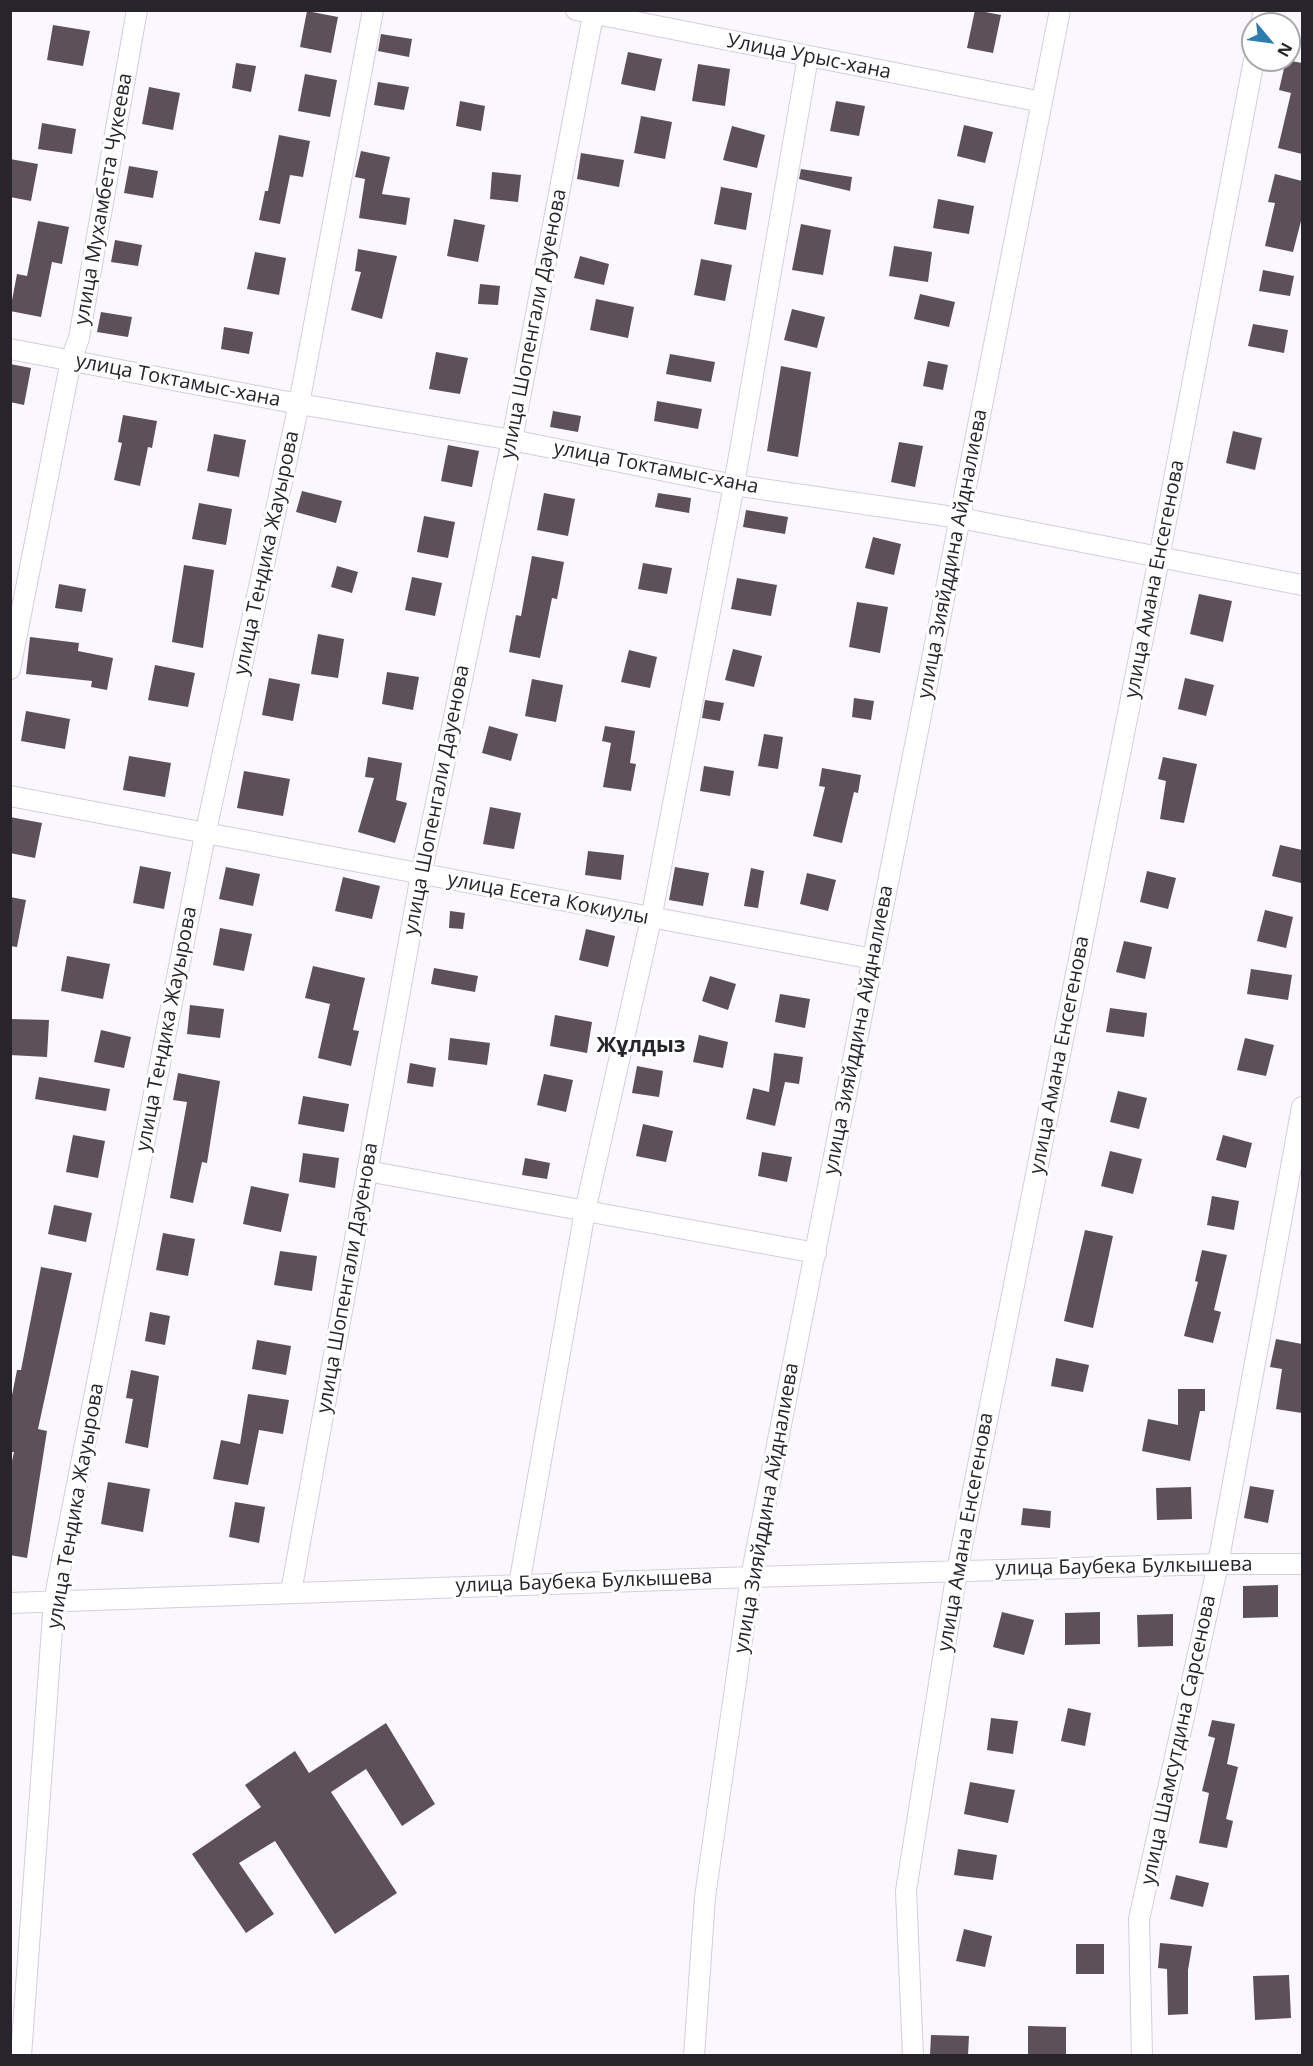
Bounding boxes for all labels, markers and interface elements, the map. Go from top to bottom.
north arrow [1241,12,1301,72]
street label: Улица Урыс-хана [725,29,893,85]
text: N [1272,39,1298,61]
street label: улица Мухамбета Чукеева [70,71,138,327]
street label: улица Шопенгали Дауенова [496,187,572,461]
street label: улица Токтамыс-хана [73,349,283,413]
street label: улица Зияйддина Айдналиева [913,407,993,701]
street label: улица Тендика Жауырова [229,429,305,677]
street label: улица Токтамыс-хана [551,436,761,500]
street label: улица Амана Енсегенова [1120,458,1190,700]
street label: улица Шопенгали Дауенова [399,663,475,937]
street label: улица Есета Кокиулы [445,868,651,930]
street label: улица Зияйддина Айдналиева [819,883,899,1177]
street label: улица Тендика Жауырова [131,905,203,1153]
street label: улица Амана Енсегенова [1025,934,1095,1176]
district label: Жұлдыз [597,1033,685,1059]
street label: улица Шопенгали Дауенова [312,1141,384,1415]
street label: улица Зияйддина Айдналиева [730,1361,804,1655]
street label: улица Тендика Жауырова [43,1381,109,1631]
street label: улица Амана Енсегенова [933,1411,999,1653]
street label: улица Баубека Булкышева [995,1553,1253,1581]
street label: улица Баубека Булкышева [455,1566,713,1598]
street label: улица Шамсутдина Сарсенова [1137,1593,1221,1887]

